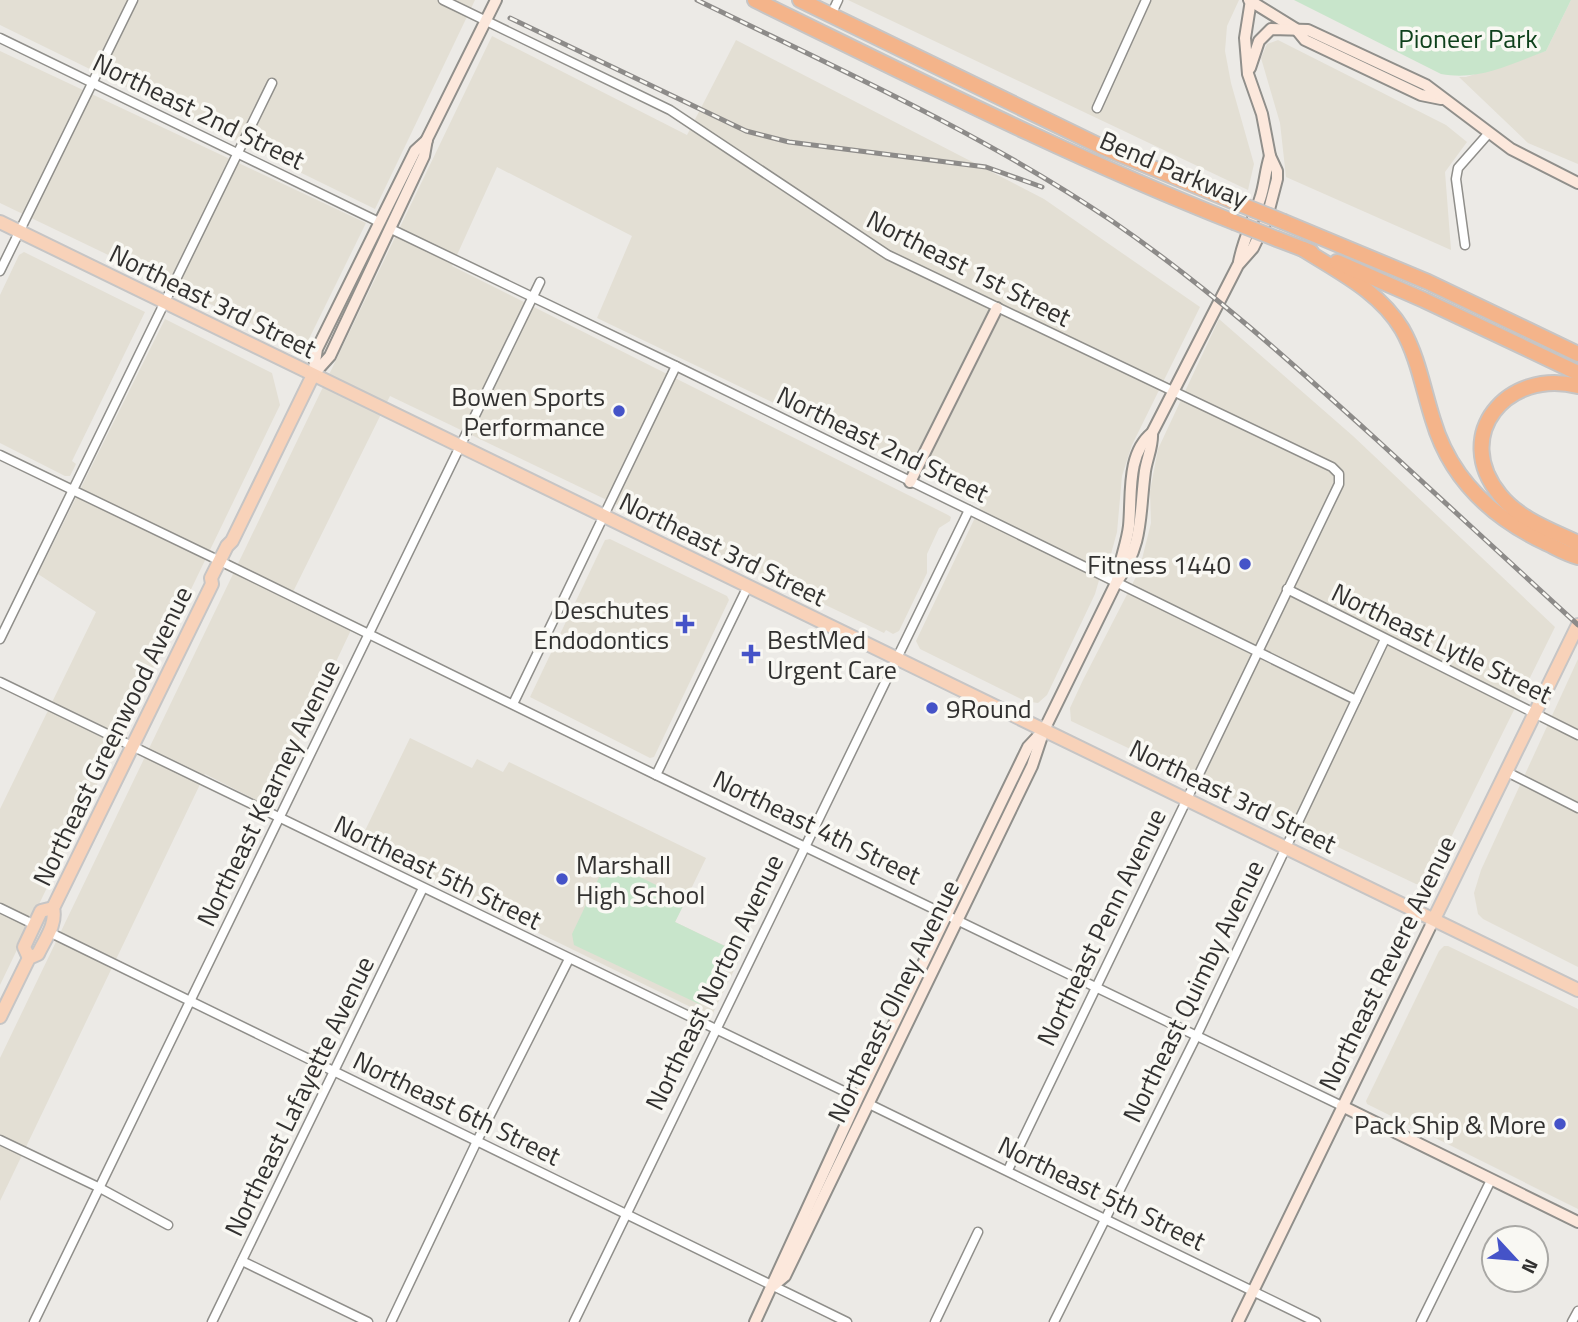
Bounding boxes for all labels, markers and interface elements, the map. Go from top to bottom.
park label: Pioneer Park [1398,19,1538,58]
street label: Northeast 2nd Street [86,43,312,179]
street label: Bend Parkway [1094,120,1254,218]
street label: Northeast 1st Street [860,200,1078,336]
street label: Northeast 3rd Street [103,234,323,368]
street label: Northeast 2nd Street [770,376,996,512]
place label: Bowen Sports Performance [451,377,605,446]
marker: Bowen Sports Performance [611,403,627,419]
street label: Northeast 3rd Street [613,482,833,616]
place label: Fitness 1440 [1087,545,1231,584]
marker: Fitness 1440 [1237,556,1253,572]
street label: Northeast Lytle Street [1325,573,1559,713]
street label: Northeast Greenwood Avenue [22,580,202,892]
place label: Deschutes Endodontics [534,590,669,659]
marker: Deschutes Endodontics [675,614,695,634]
place label: BestMed Urgent Care [767,620,897,689]
marker: BestMed Urgent Care [741,644,761,664]
street label: Northeast Kearney Avenue [186,653,350,933]
place label: 9Round [946,689,1032,728]
marker: 9Round [924,700,940,716]
street label: Northeast 3rd Street [1123,729,1343,863]
street label: Northeast 4th Street [707,760,927,894]
street label: Northeast Penn Avenue [1027,802,1175,1052]
street label: Northeast 5th Street [328,805,548,939]
street label: Northeast Revere Avenue [1308,829,1466,1097]
place label: Marshall High School [576,845,705,914]
street label: Northeast Norton Avenue [635,847,793,1117]
street label: Northeast Quimby Avenue [1112,853,1274,1129]
marker: Marshall High School [554,871,570,887]
street label: Northeast Olney Avenue [817,873,969,1129]
street label: Northeast Lafayette Avenue [214,949,384,1243]
street label: Northeast 6th Street [347,1041,567,1175]
place label: Pack Ship & More [1354,1105,1546,1144]
marker: Pack Ship & More [1552,1116,1568,1132]
street label: Northeast 5th Street [992,1126,1212,1260]
north arrow [1480,1224,1550,1294]
text: N [1515,1254,1547,1279]

